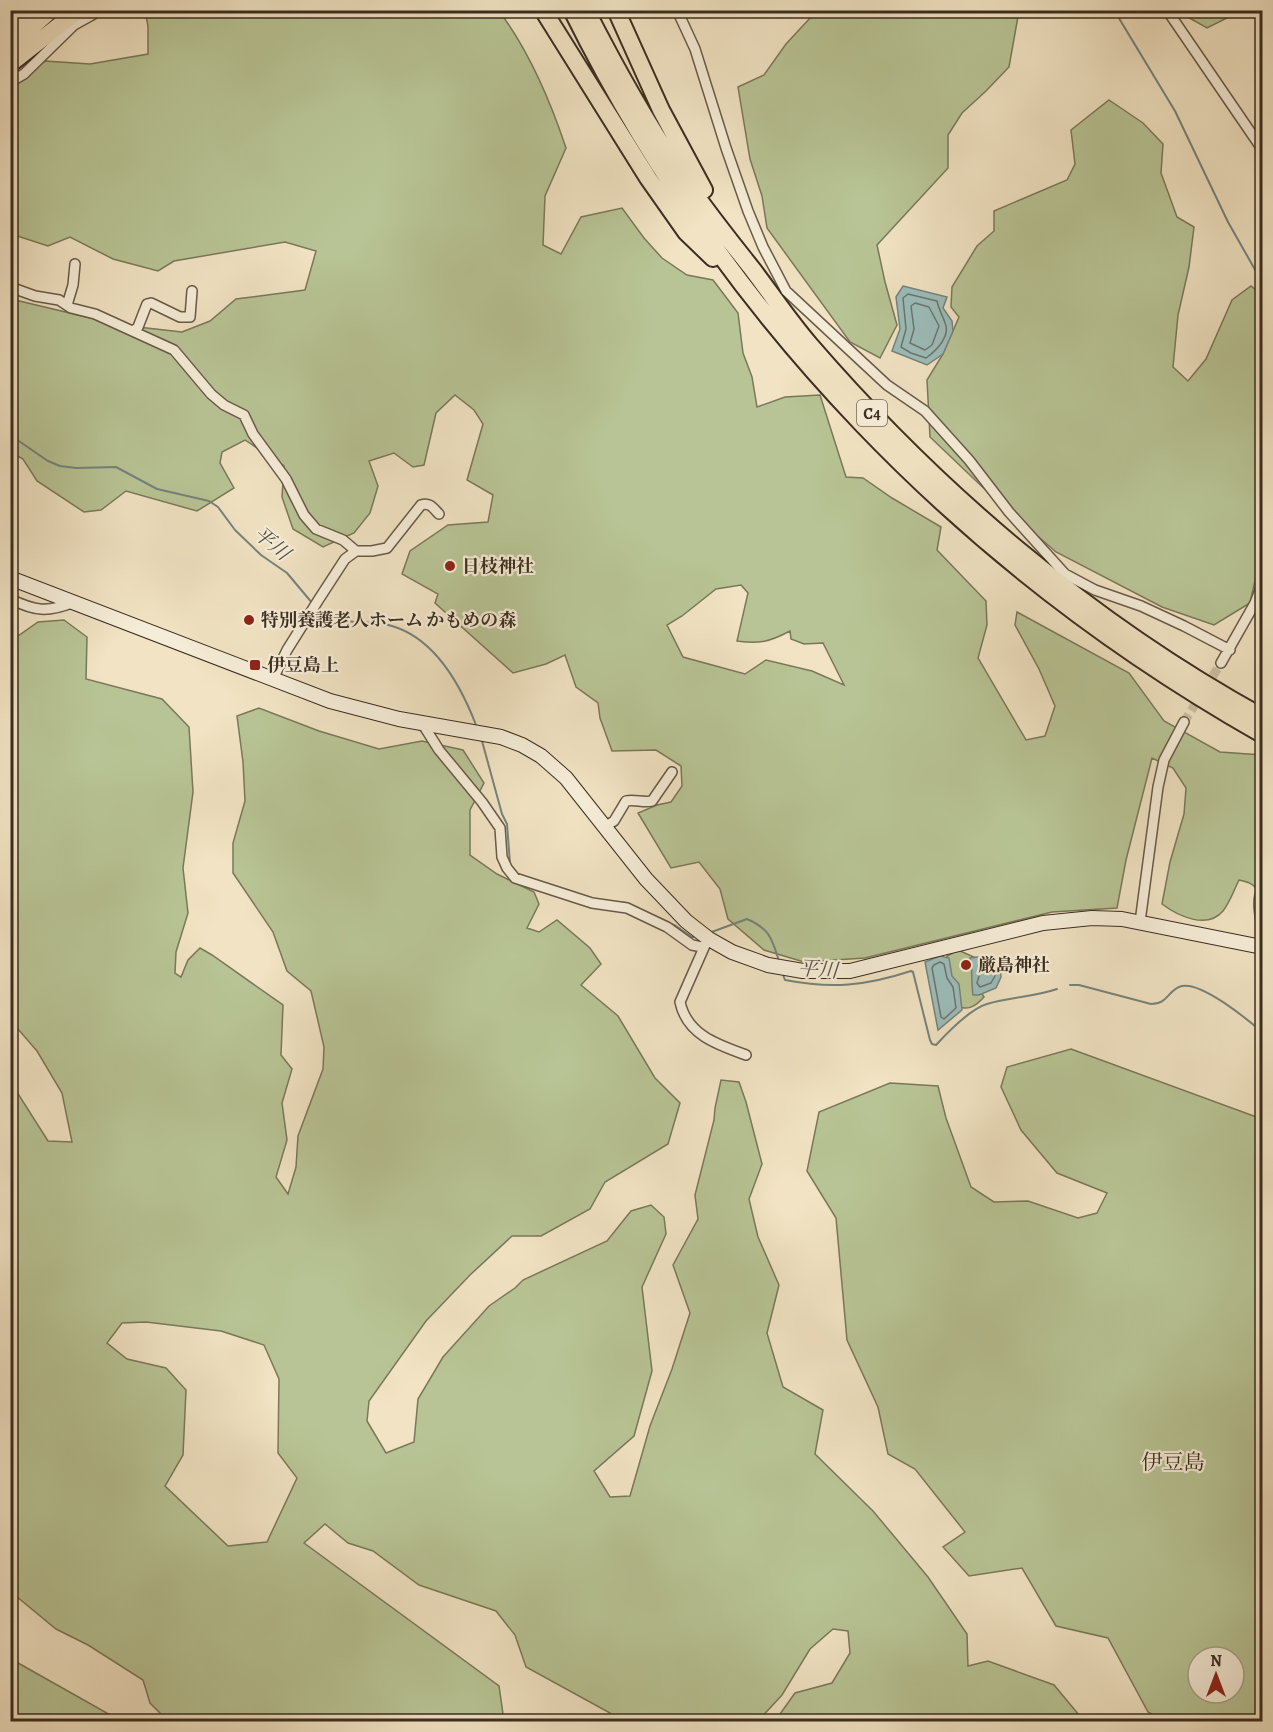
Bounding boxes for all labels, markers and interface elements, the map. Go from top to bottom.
road number: C4 [857,400,887,426]
water label: 平川 [248,520,297,568]
place label: 日枝神社 [462,554,534,578]
marker: 日枝神社 [443,559,457,573]
place label: 特別養護老人ホーム かもめの森 [261,608,516,632]
marker: 特別養護老人ホーム かもめの森 [242,613,256,627]
place label: 伊豆島上 [267,653,339,677]
marker: 伊豆島上 [248,658,262,672]
place label: 厳島神社 [978,953,1050,977]
water label: 平川 [797,955,841,985]
marker: 厳島神社 [959,958,973,972]
district label: 伊豆島 [1142,1448,1205,1476]
north arrow [1186,1645,1246,1705]
text: N [1210,1650,1222,1672]

